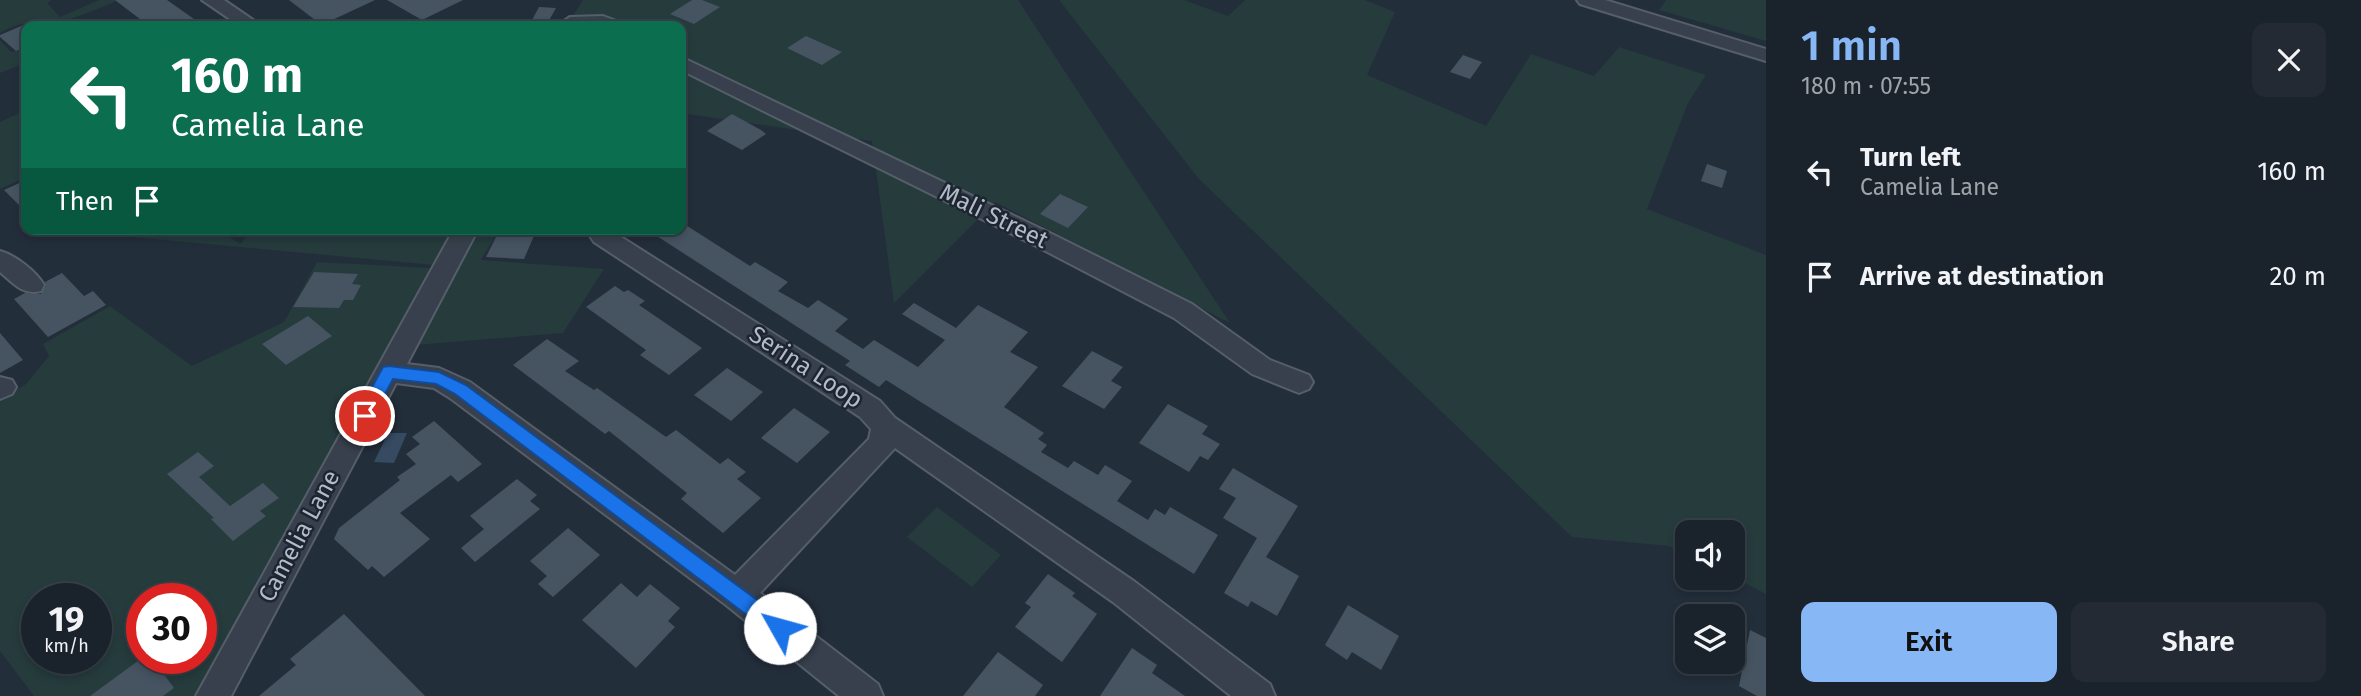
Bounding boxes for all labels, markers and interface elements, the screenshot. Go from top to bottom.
text: 1 min [1801,21,1902,71]
button: close [2252,23,2326,97]
text: 160 m [171,46,303,105]
icon: left [56,49,147,140]
text: 180 m · 07:55 [1801,72,1931,100]
text: Camelia Lane [171,106,364,144]
text: Turn left [1860,142,1961,173]
icon: left [1801,153,1839,191]
text: 160 m [2257,156,2326,187]
text: Camelia Lane [1860,173,1999,201]
street label: Mali Street [935,178,1053,254]
icon: arrive [128,182,166,220]
text: Then [56,186,114,217]
icon: arrive [1801,258,1839,296]
text: Arrive at destination [1860,261,2104,292]
text: 20 m [2269,261,2326,292]
street label: Serina Loop [744,320,868,414]
pin [335,386,395,446]
icon: arrive [346,397,384,435]
street label: Camelia Lane [253,465,345,607]
map controls [1675,520,1745,674]
button: sound [1675,520,1745,590]
speed limit sign: 30 [126,583,217,674]
position arrow [743,591,817,665]
text: 19 [49,598,84,640]
button: Exit [1801,602,2057,682]
button: Share [2071,602,2326,682]
button: layers [1675,604,1745,674]
text: km/h [44,635,89,657]

